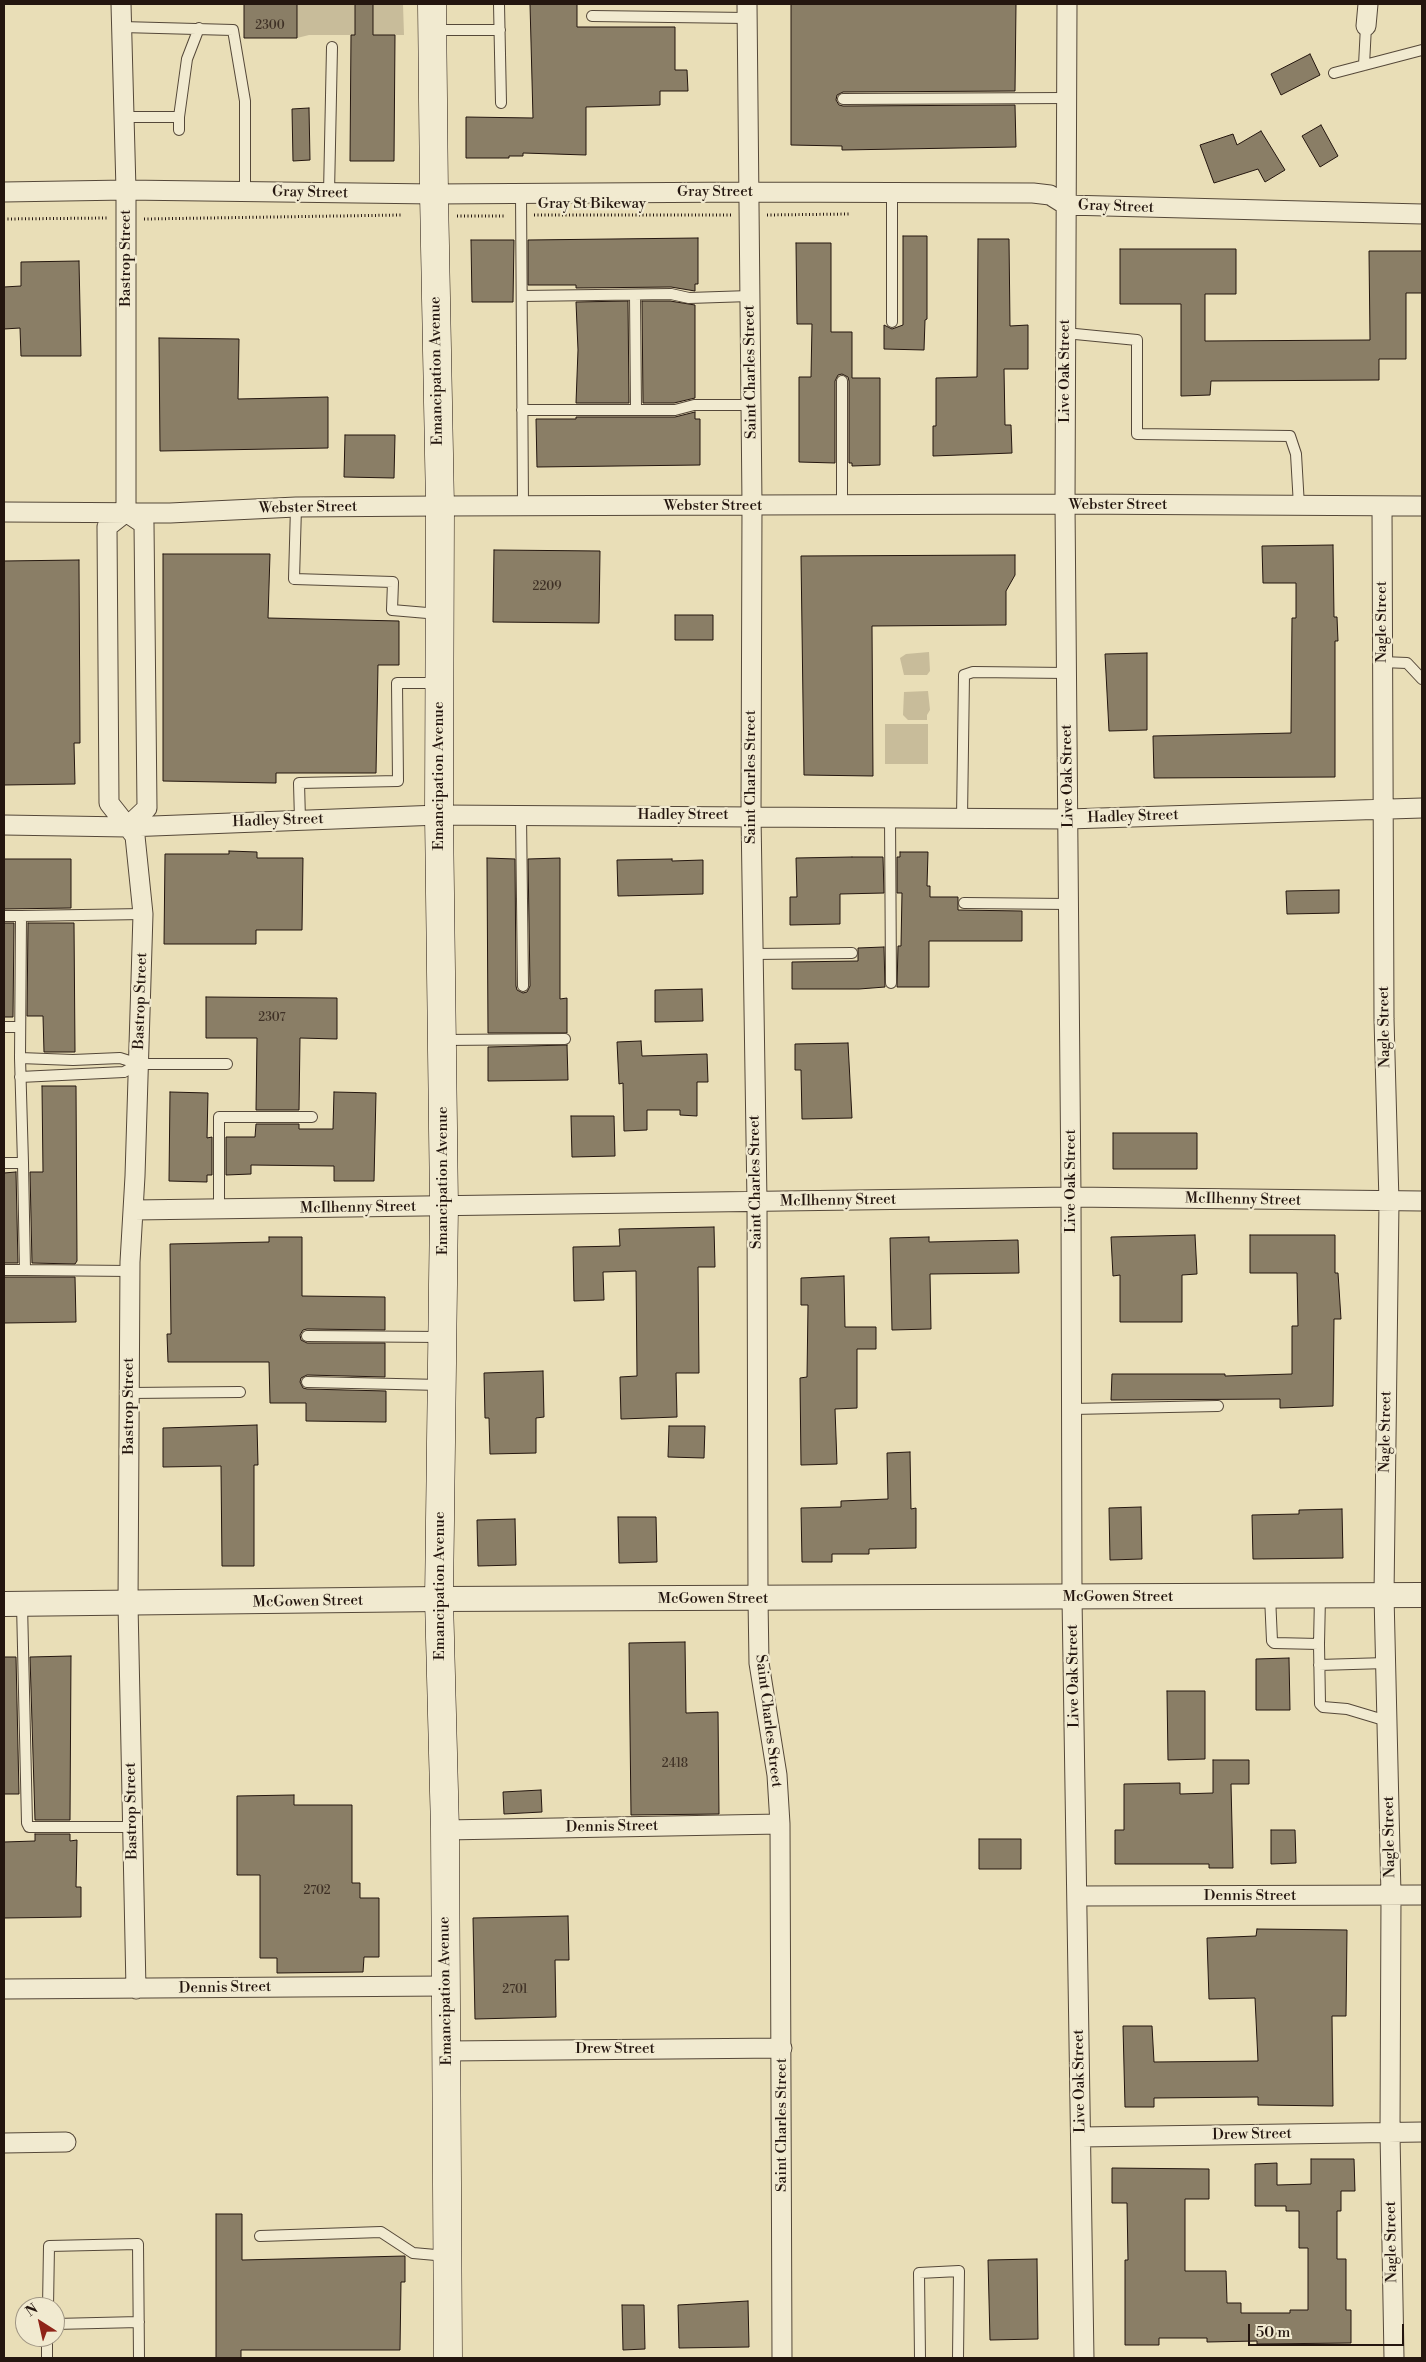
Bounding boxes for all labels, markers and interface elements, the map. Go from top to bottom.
house number: 2300 [255,19,285,33]
street label: Gray Street [272,183,348,203]
street label: Gray Street [677,183,753,201]
street label: Gray St Bikeway [538,195,646,213]
street label: Gray Street [1078,197,1154,217]
street label: Bastrop Street [117,209,135,307]
street label: Emancipation Avenue [427,296,447,446]
street label: Saint Charles Street [741,305,761,439]
street label: Live Oak Street [1056,319,1074,423]
street label: Webster Street [1069,496,1167,514]
street label: Webster Street [664,497,762,515]
street label: Webster Street [259,498,357,518]
house number: 2209 [533,580,561,594]
street label: Nagle Street [1373,581,1391,663]
street label: Emancipation Avenue [430,702,448,850]
street label: Saint Charles Street [742,710,760,844]
street label: Live Oak Street [1058,724,1078,828]
street label: Hadley Street [637,806,729,824]
street label: Hadley Street [1087,806,1179,828]
street label: Hadley Street [232,810,324,832]
street label: Bastrop Street [130,952,152,1050]
street label: Nagle Street [1375,986,1395,1068]
house number: 2307 [258,1011,286,1025]
street label: Emancipation Avenue [434,1107,452,1255]
street label: Saint Charles Street [746,1115,766,1249]
street label: Live Oak Street [1062,1129,1080,1233]
street label: McIlhenny Street [1185,1190,1301,1210]
street label: McIlhenny Street [780,1191,896,1211]
street label: McIlhenny Street [300,1198,416,1218]
street label: Bastrop Street [120,1357,138,1455]
street label: Nagle Street [1376,1391,1396,1473]
street label: Emancipation Avenue [431,1512,449,1660]
street label: McGowen Street [1063,1588,1173,1606]
street label: McGowen Street [658,1590,768,1608]
street label: McGowen Street [253,1592,363,1612]
street label: Live Oak Street [1064,1624,1084,1728]
street label: Saint Charles Street [751,1653,785,1789]
house number: 2418 [662,1757,688,1771]
street label: Bastrop Street [122,1762,142,1860]
street label: Nagle Street [1380,1796,1400,1878]
street label: Dennis Street [566,1817,658,1837]
house number: 2702 [303,1884,331,1898]
street label: Dennis Street [1204,1887,1296,1905]
street label: Emancipation Avenue [436,1916,456,2066]
street label: Dennis Street [179,1978,271,1998]
house number: 2701 [502,1983,528,1997]
street label: Live Oak Street [1070,2029,1090,2133]
street label: Drew Street [575,2040,655,2058]
street label: Saint Charles Street [773,2058,791,2192]
street label: Drew Street [1212,2125,1292,2145]
street label: Nagle Street [1382,2201,1402,2283]
north arrow [15,2297,65,2347]
text: N [22,2300,42,2321]
scale bar [1251,2314,1407,2346]
text: 50 m [1256,2323,1290,2342]

